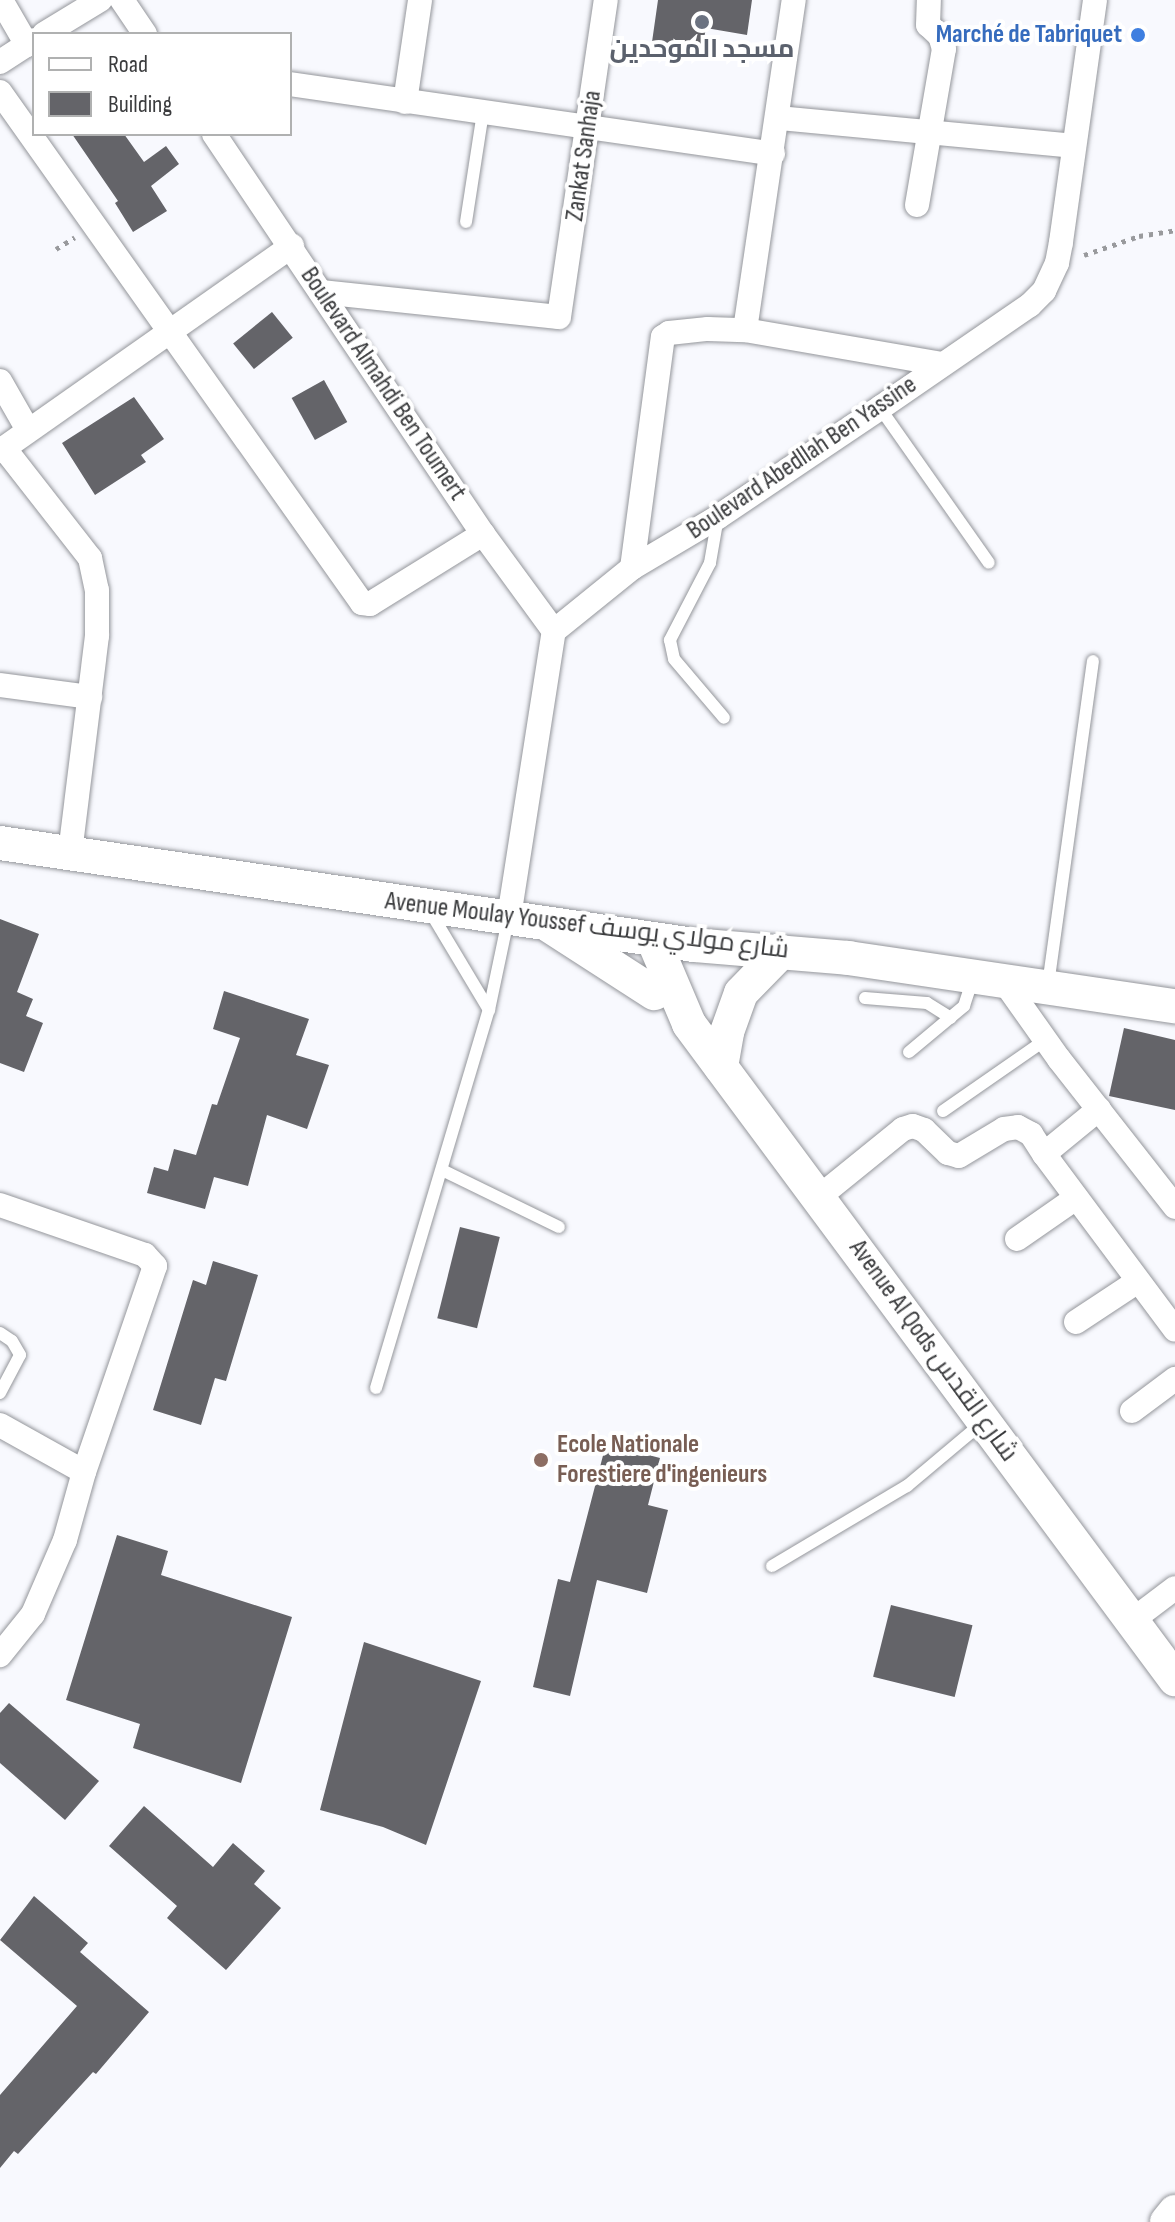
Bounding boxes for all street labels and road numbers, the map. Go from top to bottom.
street label: Zankat Sanhaja [559,89,609,223]
street label: Boulevard Almahdi Ben Toumert [293,261,473,507]
street label: Boulevard Abedllah Ben Yassine [681,369,923,547]
street label: Avenue Moulay Youssef شارع مولاي يوسف [383,886,791,966]
street label: Avenue Al Qods شارع القدس [842,1234,1024,1468]

